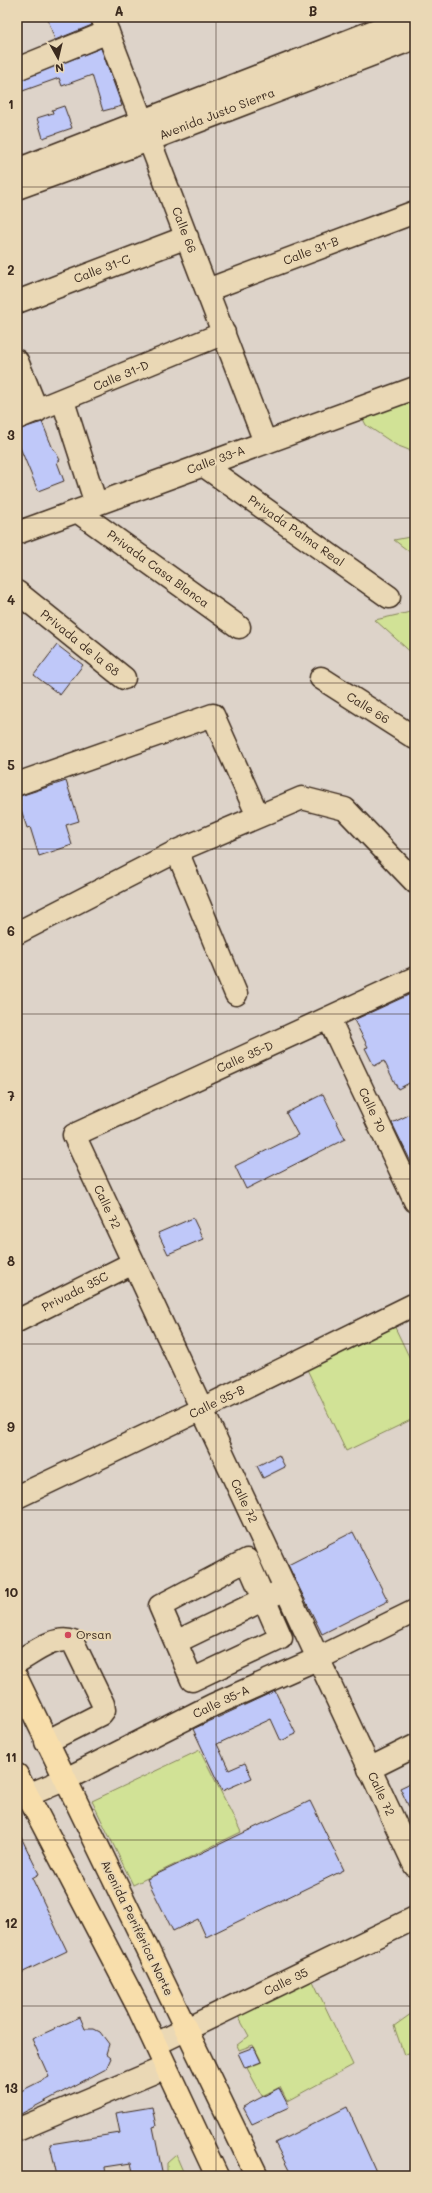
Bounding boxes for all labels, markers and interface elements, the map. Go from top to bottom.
text: A [114,2,124,19]
text: B [309,2,318,19]
north arrow [38,38,78,78]
text: N [54,60,65,76]
street label: Avenida Justo Sierra [156,84,277,143]
text: 1 [8,95,14,112]
street label: Calle 66 [169,204,201,255]
street label: Calle 31-B [281,232,341,268]
street label: Calle 31-C [71,250,133,286]
text: 2 [7,261,15,278]
street label: Calle 31-D [90,356,151,394]
text: 3 [7,426,15,443]
street label: Calle 33-A [184,441,247,477]
street label: Privada Palma Real [245,491,348,569]
street label: Privada Casa Blanca [104,526,213,611]
text: 4 [7,591,15,608]
street label: Privada de la 68 [38,605,124,679]
street label: Calle 66 [344,688,393,727]
text: 5 [7,756,15,773]
text: 6 [7,922,15,939]
street label: Calle 35-D [214,1036,276,1076]
street label: Calle 70 [356,1085,390,1135]
text: 7 [7,1087,15,1104]
street label: Calle 72 [91,1182,125,1231]
text: 8 [7,1252,15,1269]
street label: Privada 35C [39,1267,111,1315]
street label: Calle 35-B [186,1381,247,1421]
text: 9 [7,1418,15,1435]
street label: Calle 72 [228,1476,262,1525]
text: 10 [4,1583,18,1600]
place label: Orsan [76,1626,111,1642]
marker: Orsan [63,1630,73,1640]
street label: Calle 35-A [190,1681,251,1721]
text: 11 [5,1748,17,1765]
street label: Calle 72 [365,1769,399,1818]
street label: Avenida Periférica Norte [98,1857,178,1998]
text: 12 [4,1914,18,1931]
street label: Calle 35 [261,1964,310,1999]
text: 13 [4,2079,18,2096]

